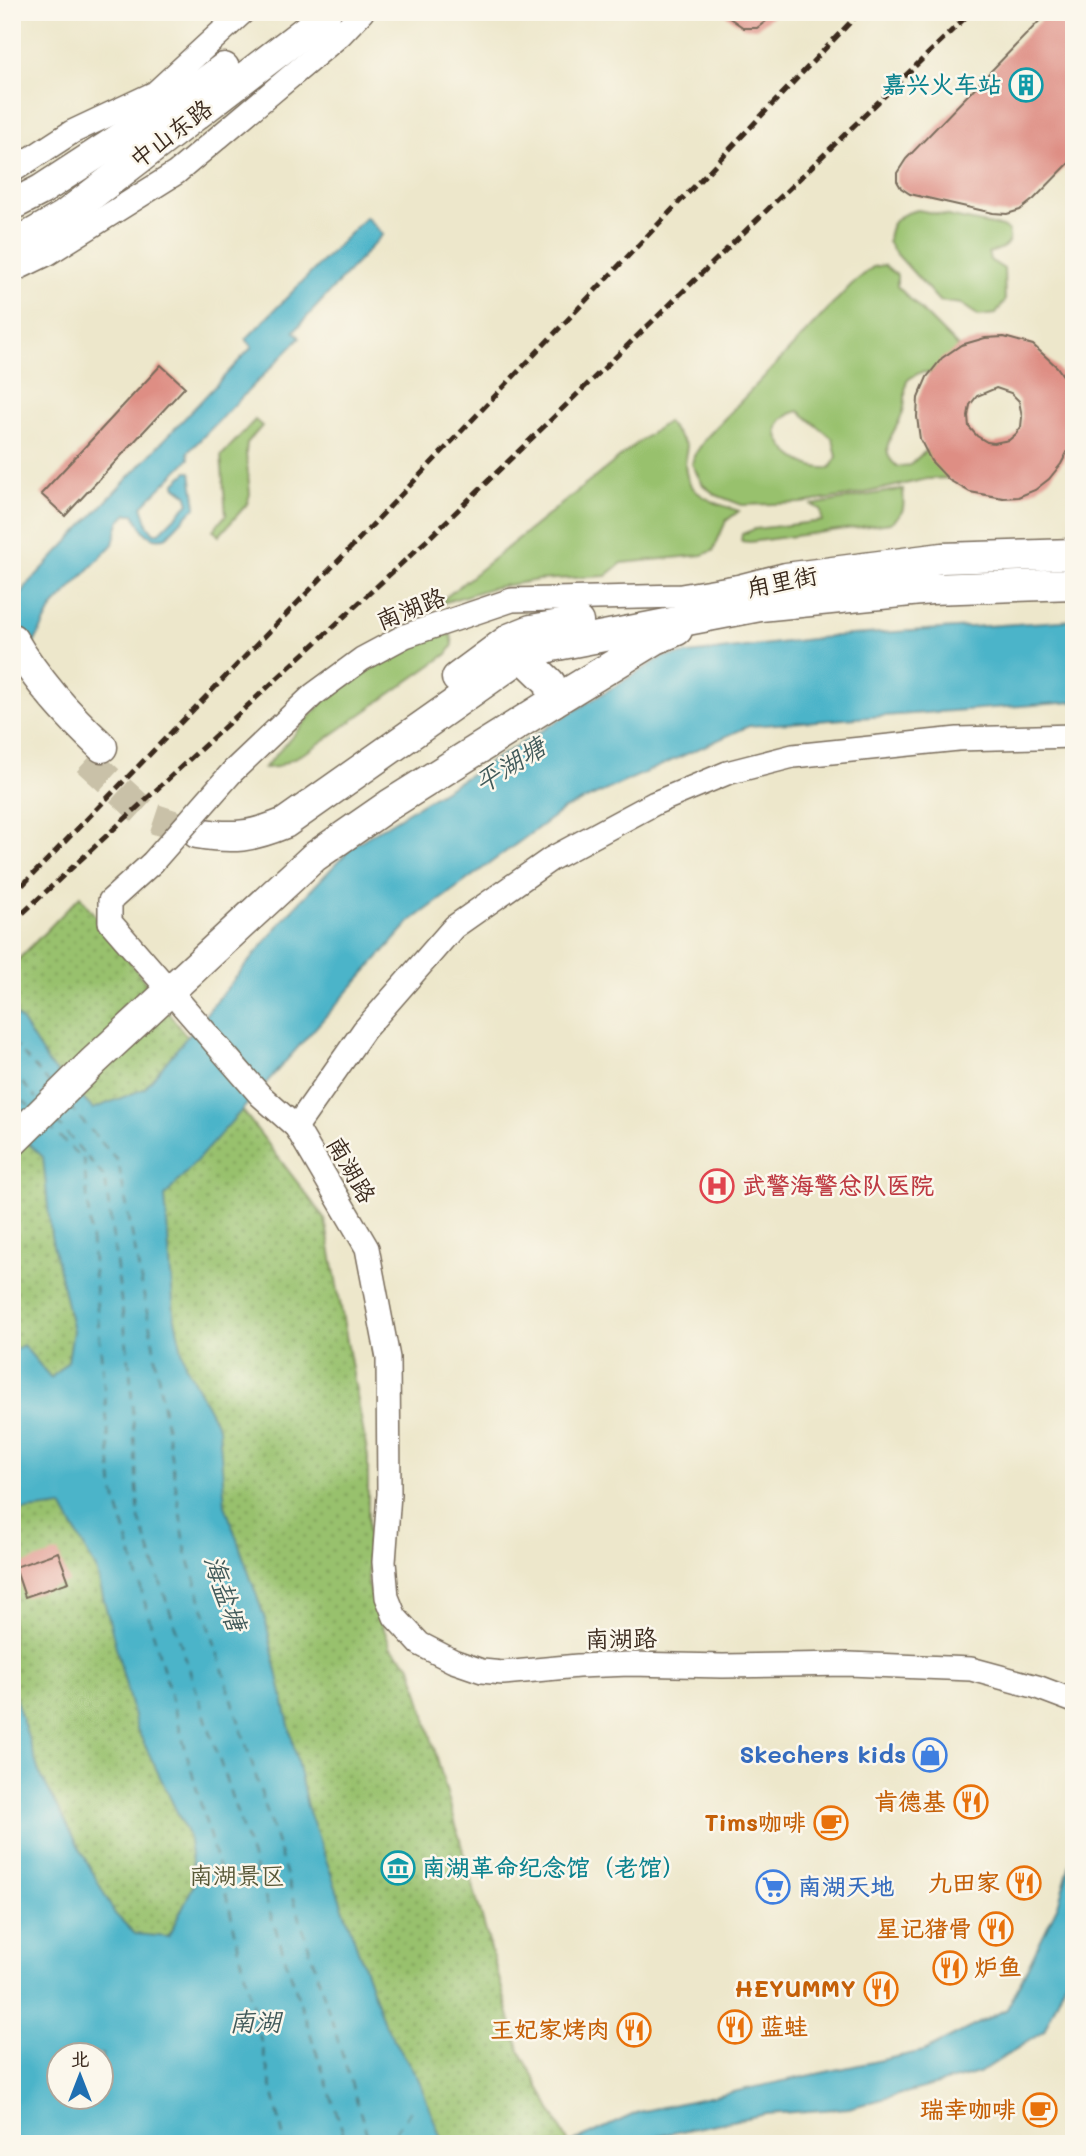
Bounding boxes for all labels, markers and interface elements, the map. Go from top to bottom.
building icon: 嘉兴火车站 [1007,66,1045,104]
place label: 嘉兴火车站 [882,68,1002,99]
street label: 中山东路 [122,92,218,174]
street label: 甪里街 [743,558,820,603]
street label: 南湖路 [371,580,450,635]
water label: 平湖塘 [467,727,554,799]
street label: 南湖路 [321,1130,384,1208]
hospital icon: 武警海警总队医院 [698,1167,736,1205]
place label: 武警海警总队医院 [742,1169,934,1200]
water label: 海盐塘 [197,1550,256,1638]
street label: 南湖路 [585,1621,657,1654]
shop icon: Skechers kids [911,1736,949,1774]
place label: Skechers kids [740,1738,906,1769]
restaurant icon: 肯德基 [952,1783,990,1821]
place label: 肯德基 [874,1785,946,1816]
cafe icon: Tims咖啡 [812,1804,850,1842]
place label: Tims咖啡 [705,1806,806,1837]
museum icon: 南湖革命纪念馆（老馆） [379,1849,417,1887]
place label: 南湖革命纪念馆（老馆） [422,1851,686,1882]
park label: 南湖景区 [189,1859,285,1890]
restaurant icon: 九田家 [1005,1864,1043,1902]
place label: 九田家 [928,1866,1000,1897]
supermarket icon: 南湖天地 [754,1868,792,1906]
place label: 南湖天地 [798,1870,894,1901]
restaurant icon: 星记猪骨 [977,1910,1015,1948]
place label: 星记猪骨 [876,1912,972,1943]
restaurant icon: 炉鱼 [931,1949,969,1987]
place label: 炉鱼 [974,1951,1022,1982]
restaurant icon: HEYUMMY [862,1970,900,2008]
place label: HEYUMMY [734,1972,856,2003]
water label: 南湖 [229,2004,284,2038]
restaurant icon: 蓝蛙 [716,2008,754,2046]
place label: 蓝蛙 [760,2010,808,2041]
restaurant icon: 王妃家烤肉 [615,2011,653,2049]
place label: 王妃家烤肉 [490,2013,610,2044]
north arrow [46,2040,116,2110]
text: 北 [70,2046,90,2071]
cafe icon: 瑞幸咖啡 [1021,2091,1059,2129]
place label: 瑞幸咖啡 [920,2093,1016,2124]

